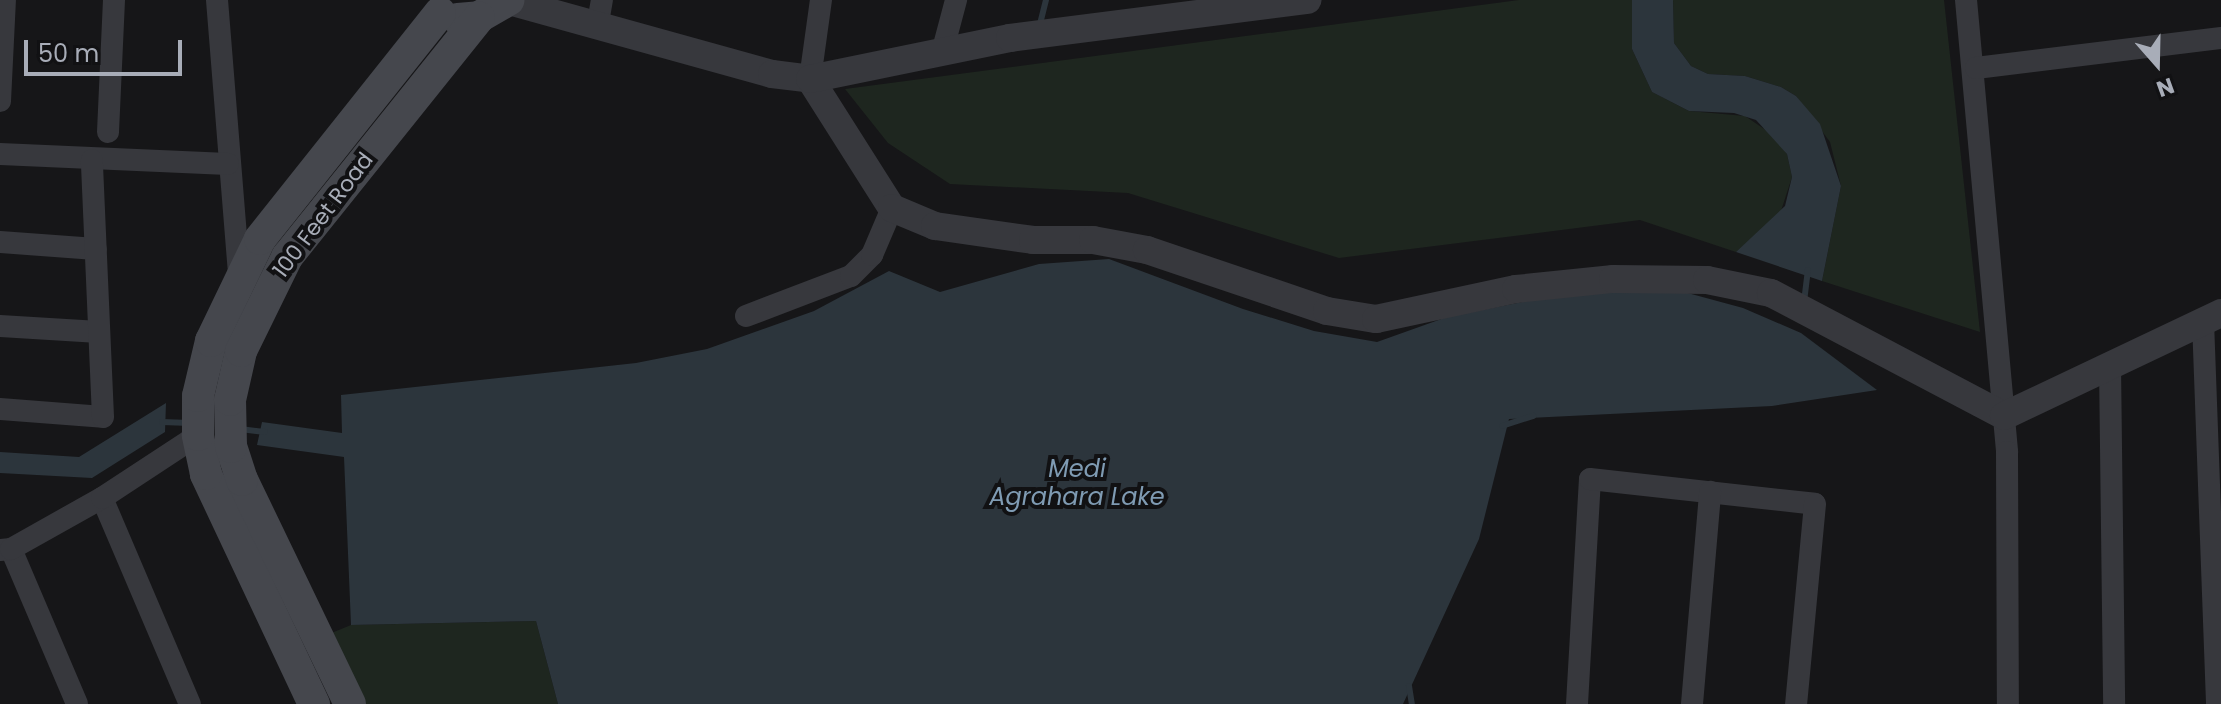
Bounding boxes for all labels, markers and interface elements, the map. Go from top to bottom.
scale bar [28,24,186,74]
north arrow [2117,24,2197,104]
text: 50 m [38,37,99,70]
text: N [2152,70,2178,104]
street label: 100 Feet Road [267,147,379,283]
water label: Medi Agrahara Lake [989,455,1165,511]

